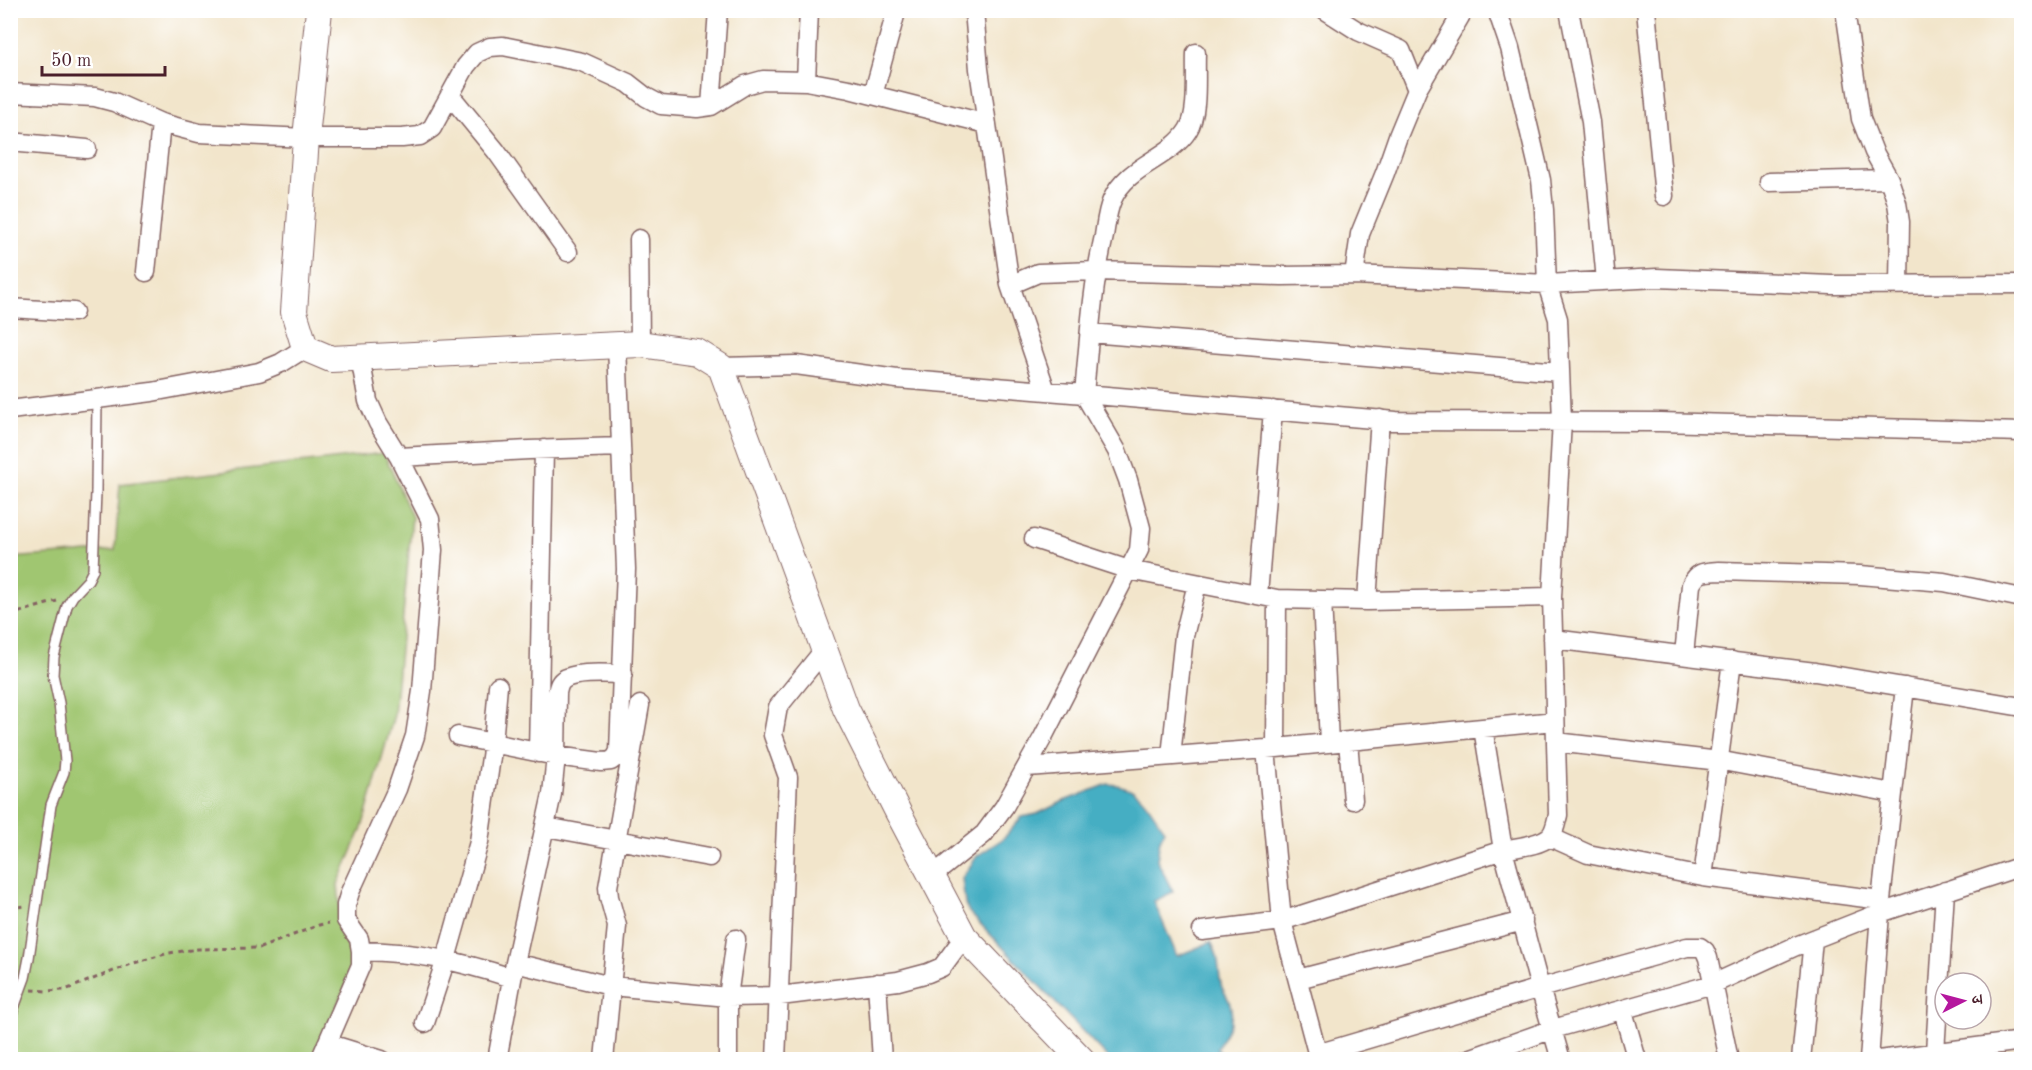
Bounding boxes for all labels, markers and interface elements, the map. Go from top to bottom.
scale bar [42,39,165,77]
text: 50 m [51,52,91,70]
north arrow [1933,971,1993,1031]
text: उ [1967,994,1985,1006]

